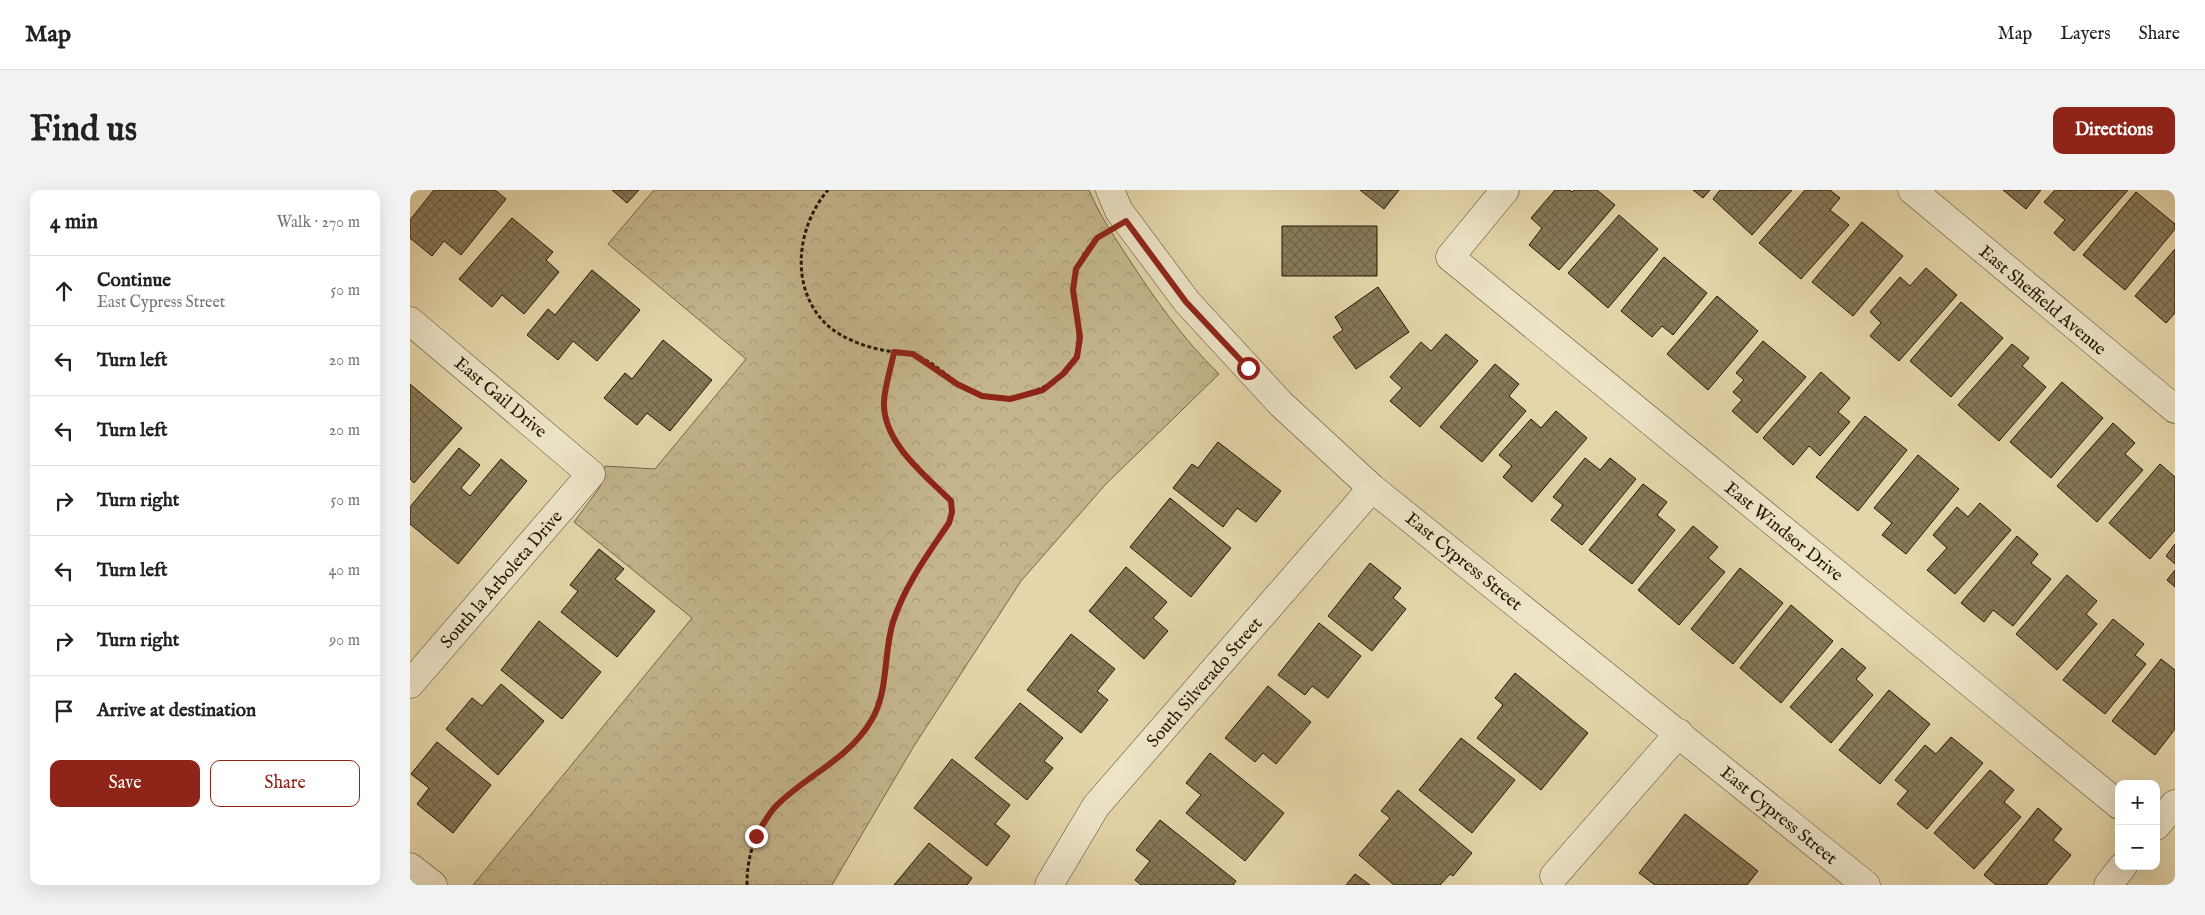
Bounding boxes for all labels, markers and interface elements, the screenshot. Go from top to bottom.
text: Map [25,19,71,50]
text: Map [1998,23,2032,46]
text: Layers [2060,23,2111,46]
text: Share [2139,23,2180,46]
button: Directions [2053,107,2175,154]
text: Find us [30,108,137,153]
text: 4 min [50,209,98,236]
text: Walk · 270 m [277,213,360,233]
street label: East Sheffield Avenue [1974,241,2110,361]
text: Continue [97,269,171,293]
icon: ahead [50,277,78,305]
text: 50 m [331,281,360,301]
text: East Cypress Street [97,293,225,313]
icon: left [50,347,78,375]
text: Turn left [97,349,168,373]
text: 20 m [329,351,360,371]
street label: East Gail Drive [449,353,551,444]
route start [1237,357,1260,380]
icon: left [50,417,78,445]
text: Turn left [97,419,168,443]
text: 20 m [329,421,360,441]
street label: East Windsor Drive [1719,477,1847,587]
icon: right [50,487,78,515]
text: Turn right [97,489,179,513]
text: 50 m [331,491,360,511]
street label: South la Arboleta Drive [436,506,568,654]
street label: East Cypress Street [1400,508,1526,617]
icon: left [50,557,78,585]
text: Turn left [97,559,168,583]
text: 40 m [328,561,360,581]
street label: South Silverado Street [1142,613,1268,753]
icon: right [50,627,78,655]
text: Turn right [97,629,179,653]
text: 90 m [329,631,360,651]
icon: arrive [50,697,78,725]
text: Arrive at destination [97,699,256,723]
button: Save [50,760,200,807]
button: Share [210,760,360,807]
street label: East Cypress Street [1715,762,1841,871]
map controls [2115,780,2160,870]
button: + [2115,780,2160,825]
route end [745,825,768,848]
button: − [2115,825,2160,870]

